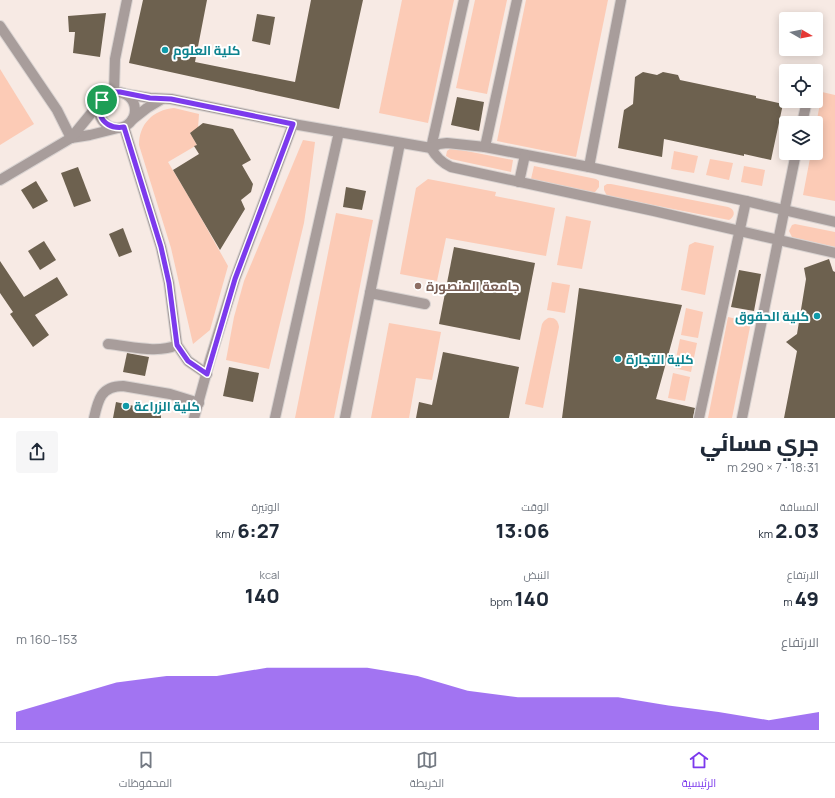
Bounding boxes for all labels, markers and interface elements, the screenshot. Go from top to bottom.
north arrow [779,12,823,56]
map controls [779,12,823,160]
place label: كلية العلوم [173,41,240,60]
marker: كلية العلوم [160,45,170,55]
button: locate [779,64,823,108]
pin [85,83,119,117]
icon: arrive [91,89,113,111]
button: layers [779,116,823,160]
place label: جامعة المنصورة [426,277,519,295]
marker: جامعة المنصورة [413,281,423,291]
place label: كلية الحقوق [735,307,809,325]
marker: كلية الحقوق [812,311,822,321]
place label: كلية التجارة [626,350,694,368]
marker: كلية التجارة [613,354,623,364]
place label: كلية الزراعة [134,397,200,415]
marker: كلية الزراعة [121,401,131,411]
text: جري مسائي [700,428,819,458]
button: share [16,431,58,473]
text: 18:31 · 7 × 290 m [727,458,819,476]
text: الوتيرة [251,499,280,514]
text: الوقت [521,499,549,514]
text: المسافة [780,499,819,514]
text: 6:27 [237,517,280,544]
text: 13:06 [495,517,549,544]
text: 2.03 [775,517,819,544]
text: /km [216,526,237,541]
text: km [758,526,775,541]
text: kcal [260,567,280,582]
text: النبض [523,567,549,582]
text: الارتفاع [787,567,819,582]
text: 140 [245,582,280,609]
text: 140 [514,585,549,612]
text: 49 [795,585,819,612]
text: bpm [490,594,514,609]
text: m [783,594,795,609]
text: 153–160 m [16,630,78,648]
text: الارتفاع [781,633,819,651]
tab: المحفوظات [119,749,172,793]
tab: الخريطة [410,749,444,793]
tab: الرئيسية [682,749,716,793]

